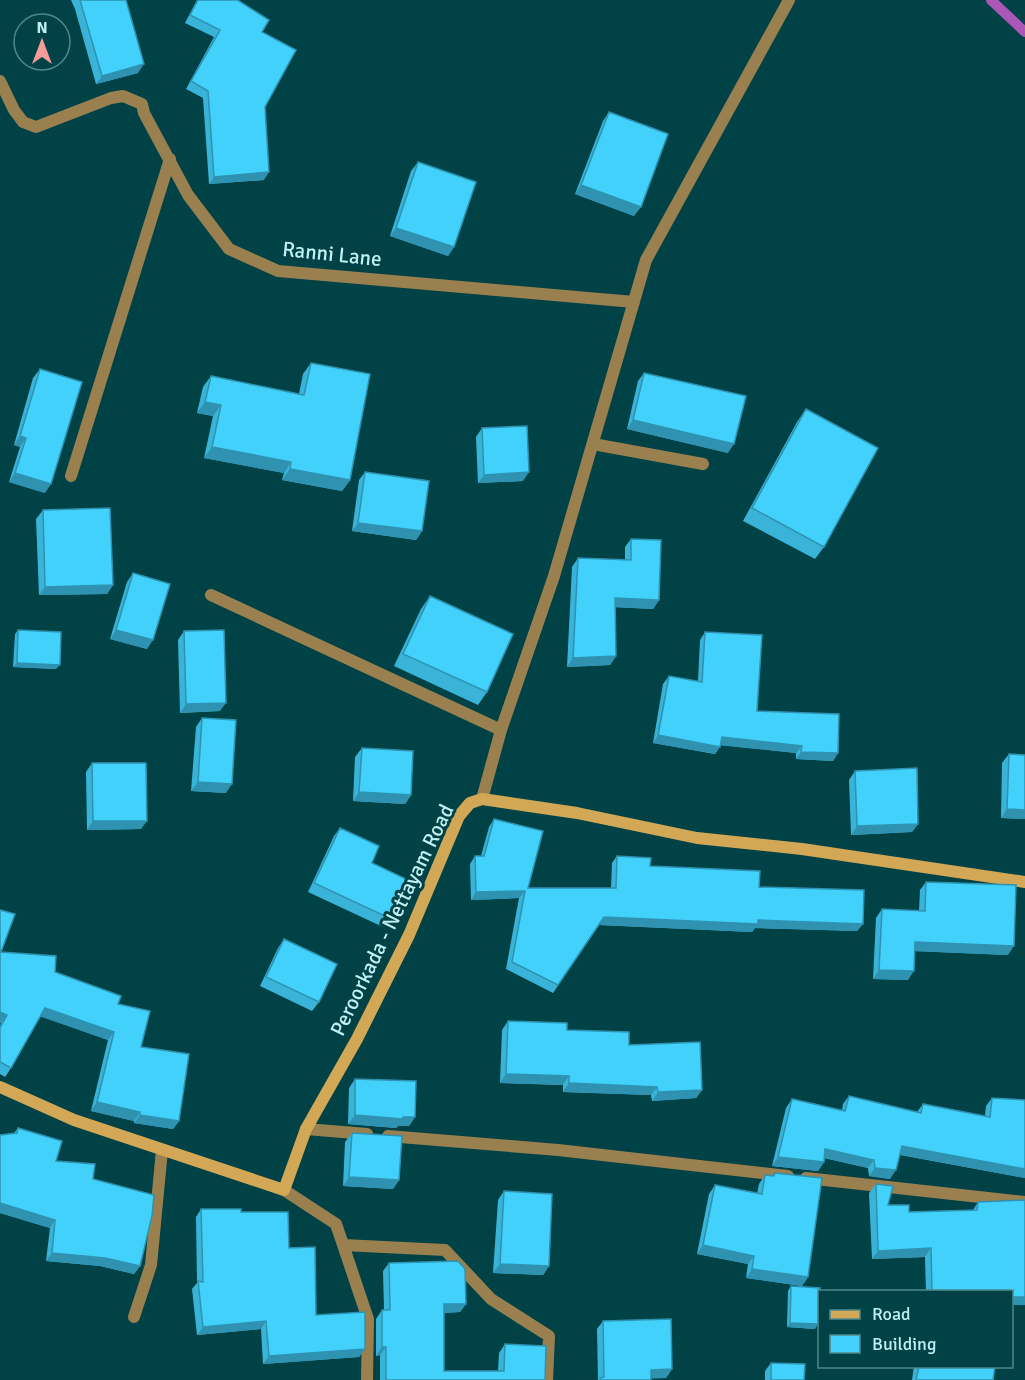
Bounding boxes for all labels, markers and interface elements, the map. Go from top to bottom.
north arrow [12,12,72,72]
text: N [36,18,48,38]
street label: Ranni Lane [281,236,383,272]
street label: Peroorkada - Nettayam Road [325,800,459,1040]
legend [818,1290,1013,1368]
text: Road [872,1303,911,1325]
text: Building [872,1333,936,1355]

